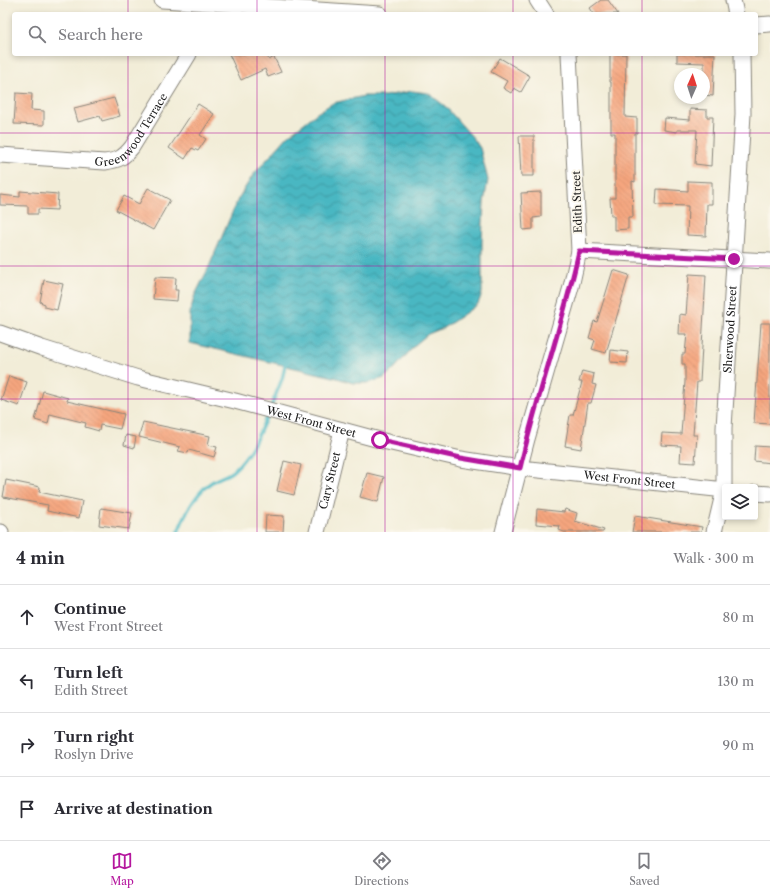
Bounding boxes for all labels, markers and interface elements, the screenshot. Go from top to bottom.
search box [12,12,758,56]
icon: search [26,23,48,45]
text: Search here [58,25,143,44]
north arrow [674,68,710,104]
street label: Greenwood Terrace [94,91,170,169]
street label: Edith Street [569,170,585,233]
route end [725,250,743,268]
street label: Sherwood Street [720,285,740,373]
street label: West Front Street [264,403,358,440]
route start [371,431,389,449]
street label: Cary Street [316,450,343,511]
street label: West Front Street [582,468,676,492]
map controls [722,484,758,520]
button: layers [722,484,758,520]
text: 4 min [16,548,65,568]
text: Walk · 300 m [673,550,754,566]
text: Continue [54,599,126,618]
icon: ahead [16,606,38,628]
text: 80 m [722,609,754,625]
text: West Front Street [54,618,163,634]
text: Turn left [54,663,123,682]
icon: left [16,670,38,692]
text: 130 m [718,673,754,689]
text: Edith Street [54,682,128,698]
text: Turn right [54,727,134,746]
icon: right [16,734,38,756]
text: 90 m [723,737,754,753]
text: Roslyn Drive [54,746,133,762]
icon: arrive [16,798,38,820]
text: Arrive at destination [54,799,213,818]
tab: Map [110,850,134,888]
tab: Directions [354,850,409,888]
tab: Saved [629,850,660,888]

